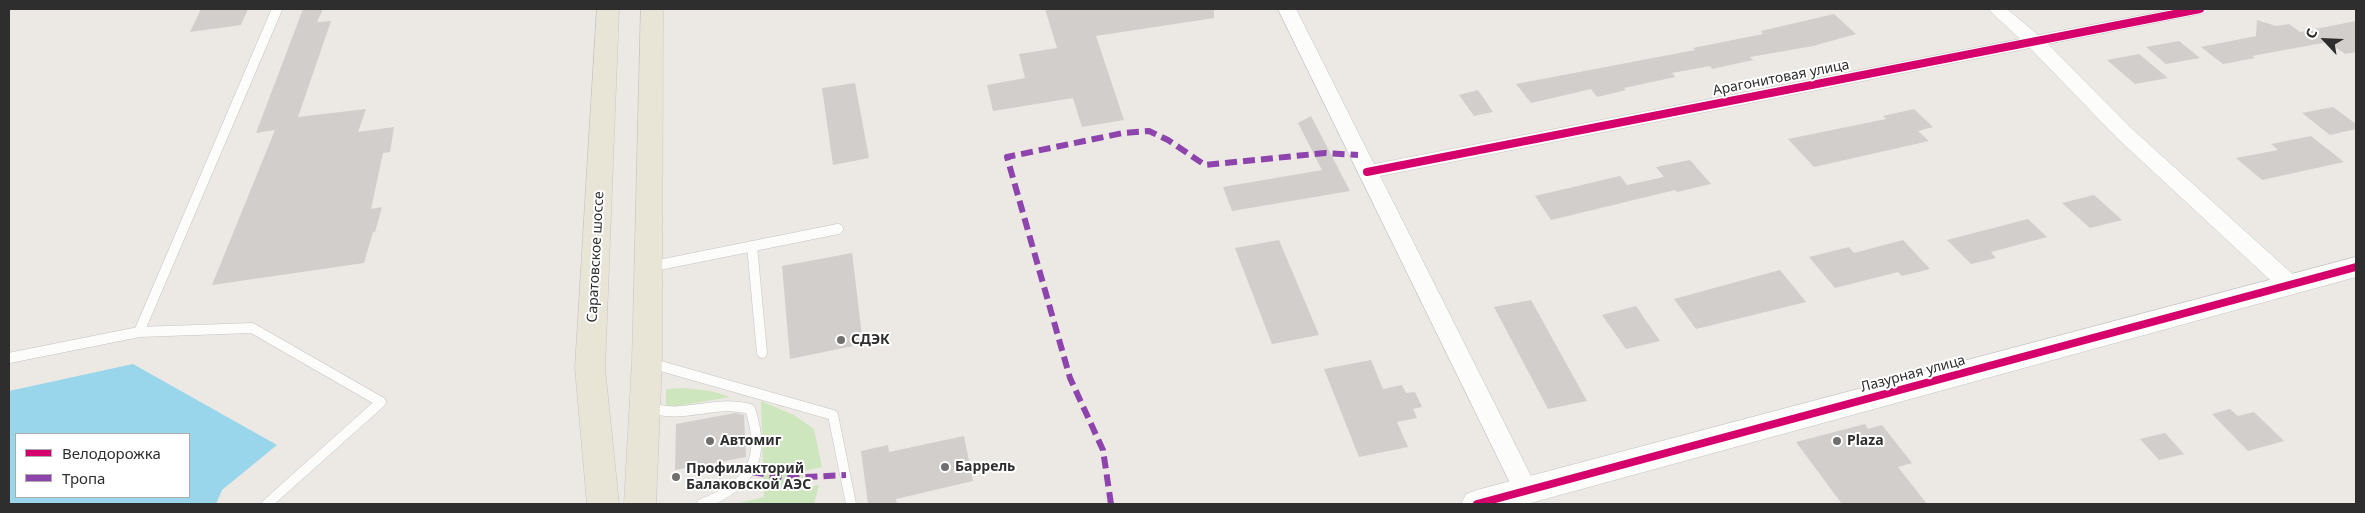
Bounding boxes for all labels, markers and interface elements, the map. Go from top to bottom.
north arrow [2300,15,2350,65]
text: С [2300,25,2321,42]
street label: Арагонитовая улица [1711,57,1851,99]
street label: Саратовское шоссе [584,191,608,323]
place label: СДЭК [851,332,890,348]
marker: СДЭК [835,334,847,346]
street label: Лазурная улица [1859,352,1967,396]
legend [15,433,190,498]
place label: Автомиг [720,433,781,449]
place label: Plaza [1847,433,1884,449]
marker: Автомиг [704,435,716,447]
marker: Plaza [1831,435,1843,447]
text: Велодорожка [62,443,161,463]
place label: Баррель [955,459,1015,475]
place label: Профилакторий Балаковской АЭС [686,461,811,494]
marker: Баррель [939,461,951,473]
text: Тропа [62,468,105,488]
marker: Профилакторий Балаковской АЭС [670,471,682,483]

